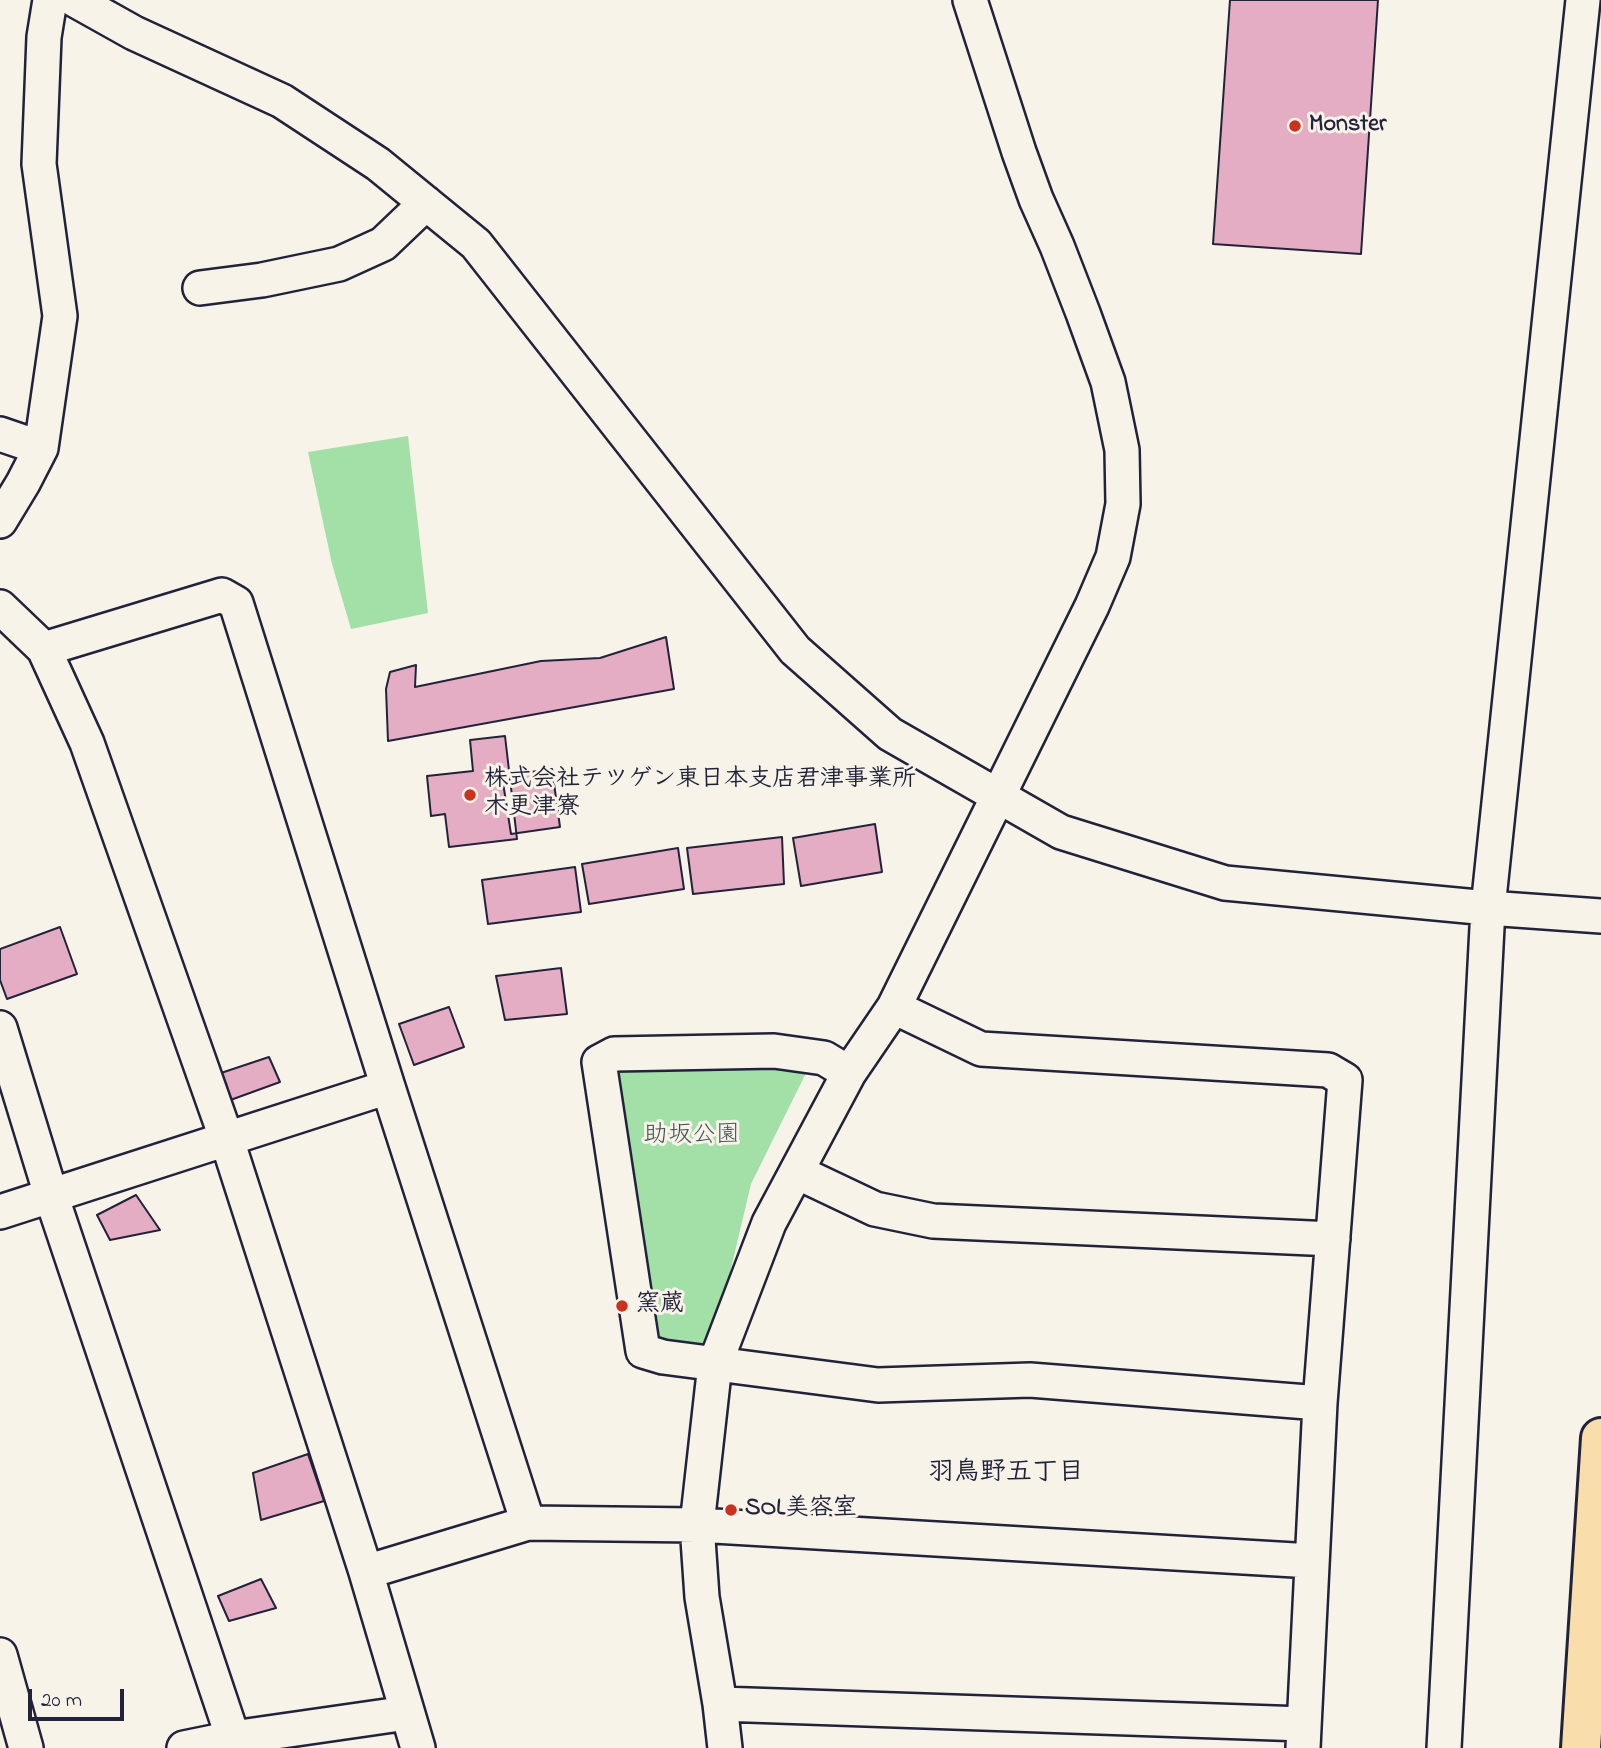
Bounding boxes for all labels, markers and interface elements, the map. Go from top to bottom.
place label: Monster [1309,112,1386,140]
marker: Monster [1287,118,1303,134]
place label: 株式会社テツゲン東日本支店君津事業所 木更津寮 [484,767,916,823]
marker: 株式会社テツゲン東日本支店君津事業所 木更津寮 [462,787,478,803]
park label: 助坂公園 [644,1123,740,1151]
place label: 窯蔵 [636,1292,684,1320]
marker: 窯蔵 [614,1298,630,1314]
district label: 羽鳥野五丁目 [928,1459,1084,1491]
place label: SOL美容室 [745,1496,857,1524]
marker: SOL美容室 [723,1502,739,1518]
scale bar [32,1674,128,1718]
text: 20 m [41,1686,82,1716]

